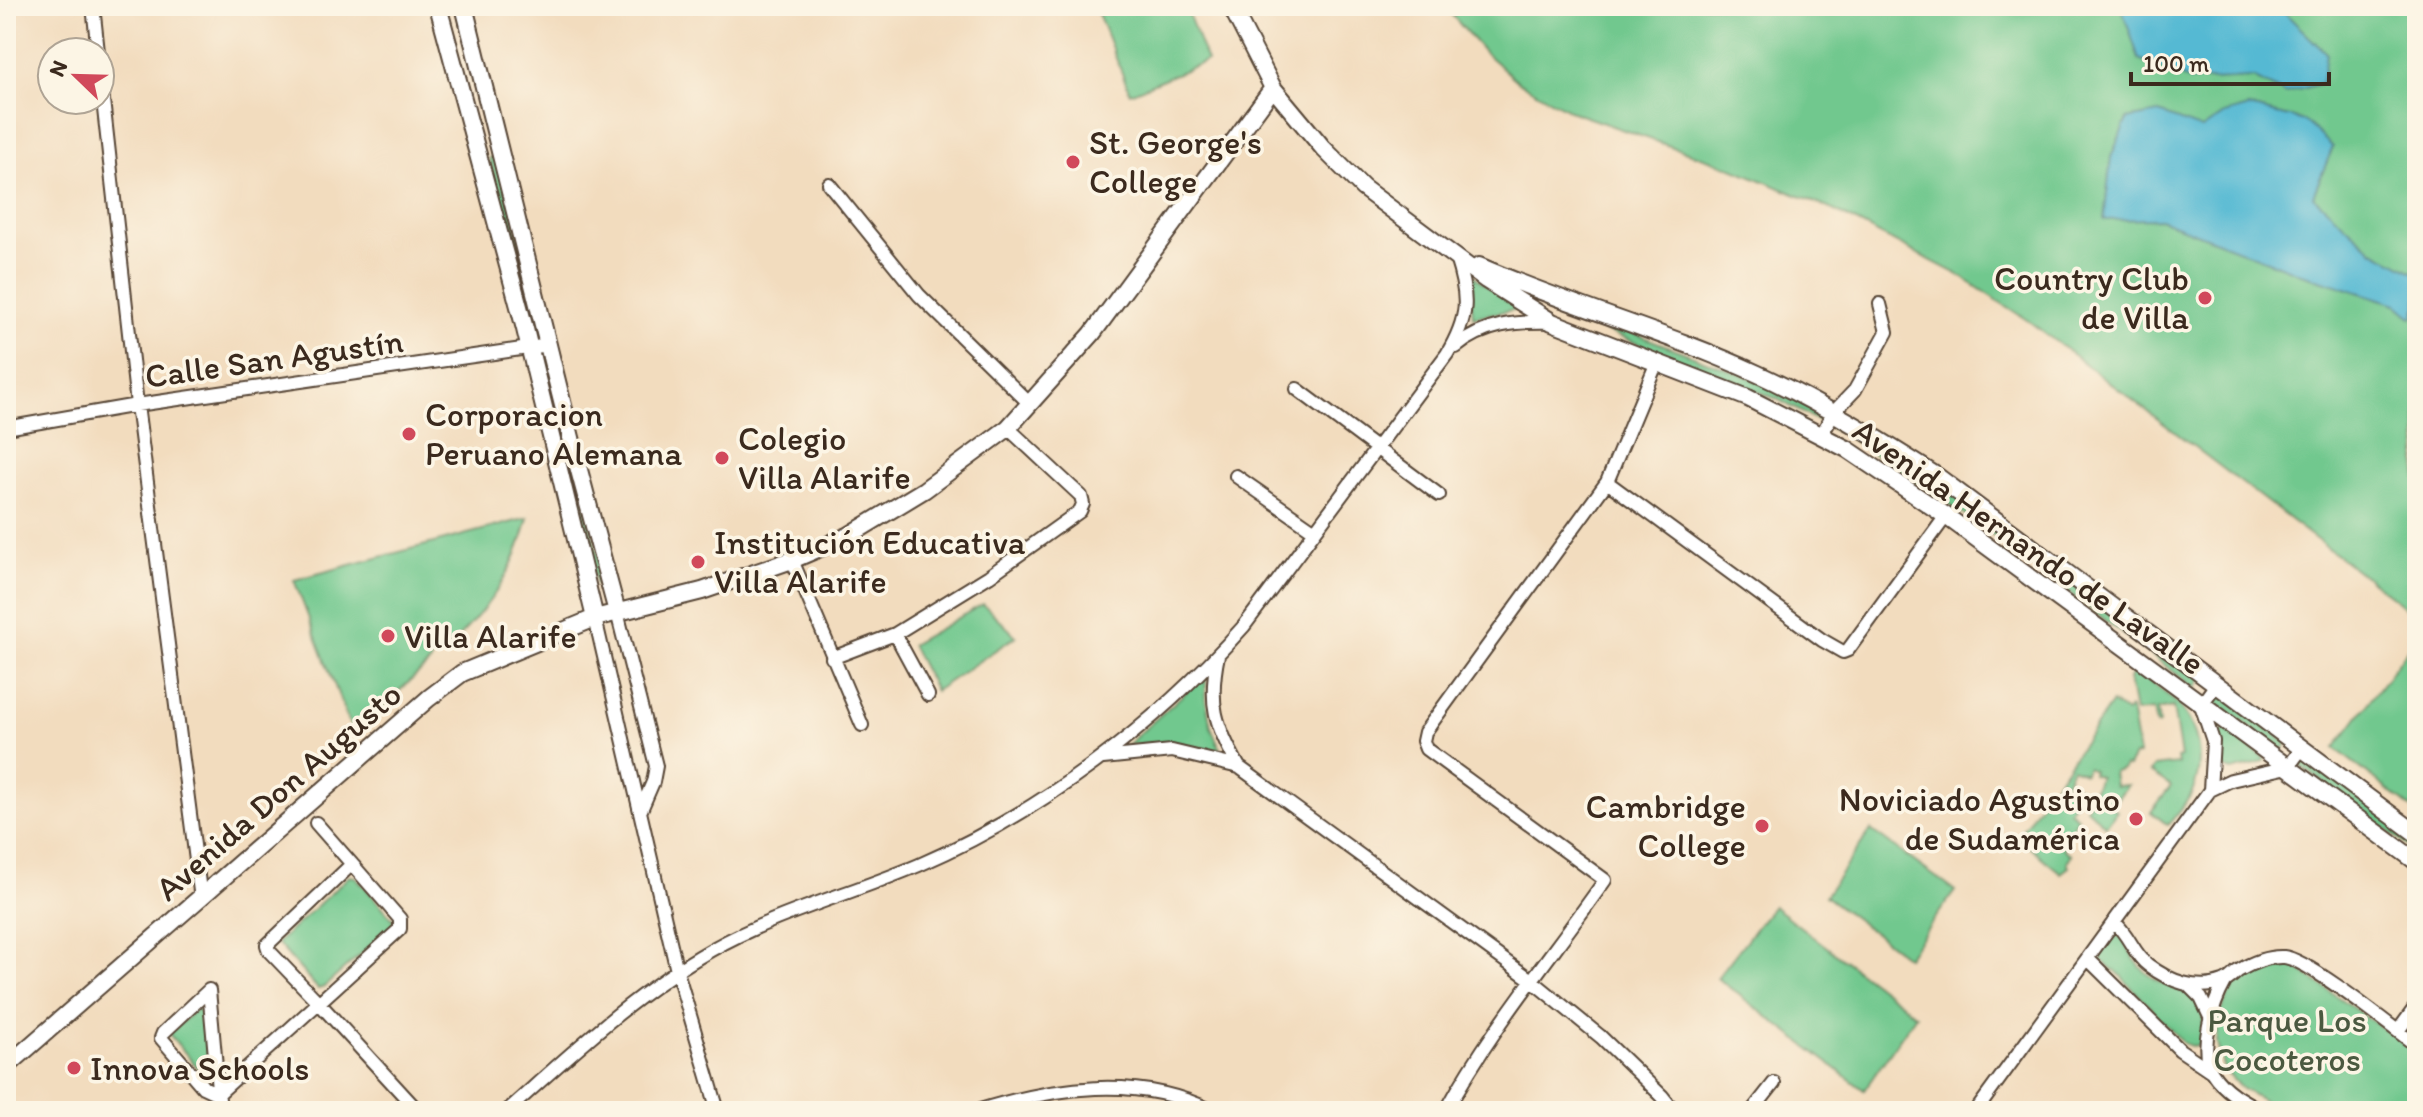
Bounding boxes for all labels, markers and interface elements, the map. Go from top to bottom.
north arrow [36,36,116,116]
scale bar [2131,36,2329,86]
text: 100 m [2143,49,2209,78]
text: N [43,56,73,80]
place label: St. George's College [1089,122,1262,202]
marker: St. George's College [1064,153,1082,171]
place label: Country Club de Villa [1994,258,2189,338]
marker: Country Club de Villa [2196,289,2214,307]
street label: Calle San Agustín [142,320,406,397]
place label: Corporacion Peruano Alemana [425,394,682,474]
street label: Avenida Hernando de Lavalle [1845,409,2212,684]
place label: Colegio Villa Alarife [738,418,911,498]
marker: Corporacion Peruano Alemana [400,425,418,443]
marker: Colegio Villa Alarife [713,449,731,467]
place label: Institución Educativa Villa Alarife [714,522,1026,602]
marker: Institución Educativa Villa Alarife [689,553,707,571]
place label: Villa Alarife [404,616,577,657]
marker: Villa Alarife [379,627,397,645]
street label: Avenida Don Augusto [147,673,410,909]
place label: Noviciado Agustino de Sudamérica [1839,779,2120,859]
place label: Cambridge College [1586,786,1746,866]
marker: Noviciado Agustino de Sudamérica [2127,810,2145,828]
marker: Cambridge College [1753,817,1771,835]
park label: Parque Los Cocoteros [2207,1000,2367,1080]
place label: Innova Schools [90,1048,309,1089]
marker: Innova Schools [65,1059,83,1077]

